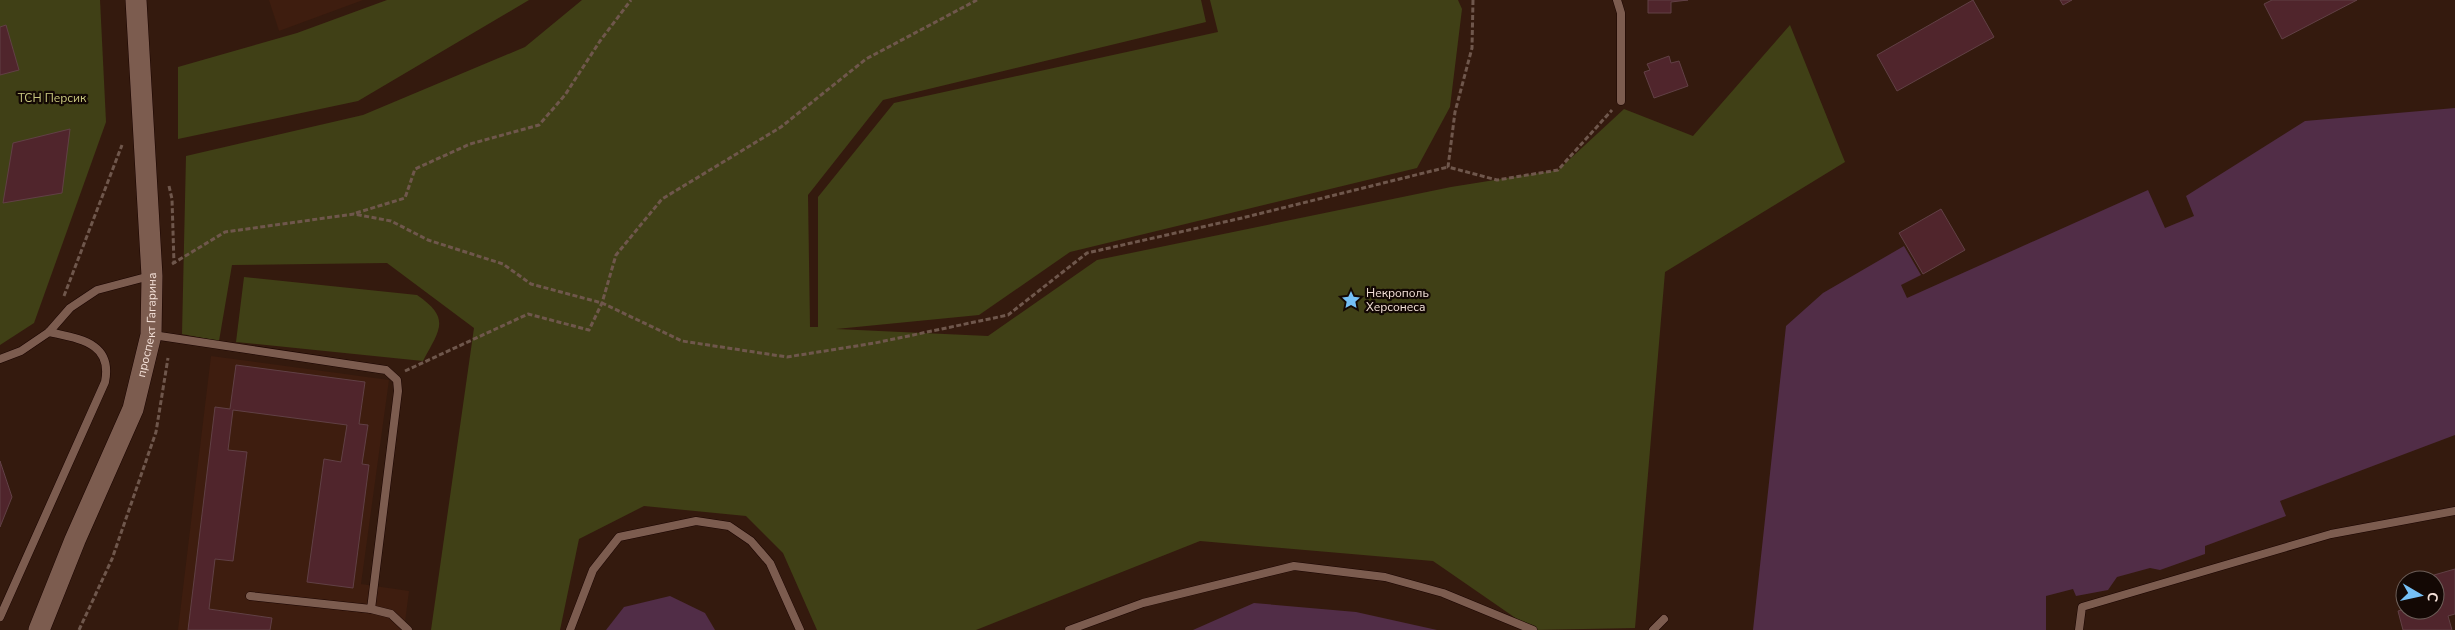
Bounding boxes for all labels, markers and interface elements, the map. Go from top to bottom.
park label: ТСН Персик [18,90,87,106]
street label: проспект Гагарина [133,272,160,379]
place label: Некрополь Херсонеса [1366,285,1429,315]
place icon: Некрополь Херсонеса [1340,289,1362,311]
north arrow [2395,570,2445,620]
text: С [2422,591,2442,604]

